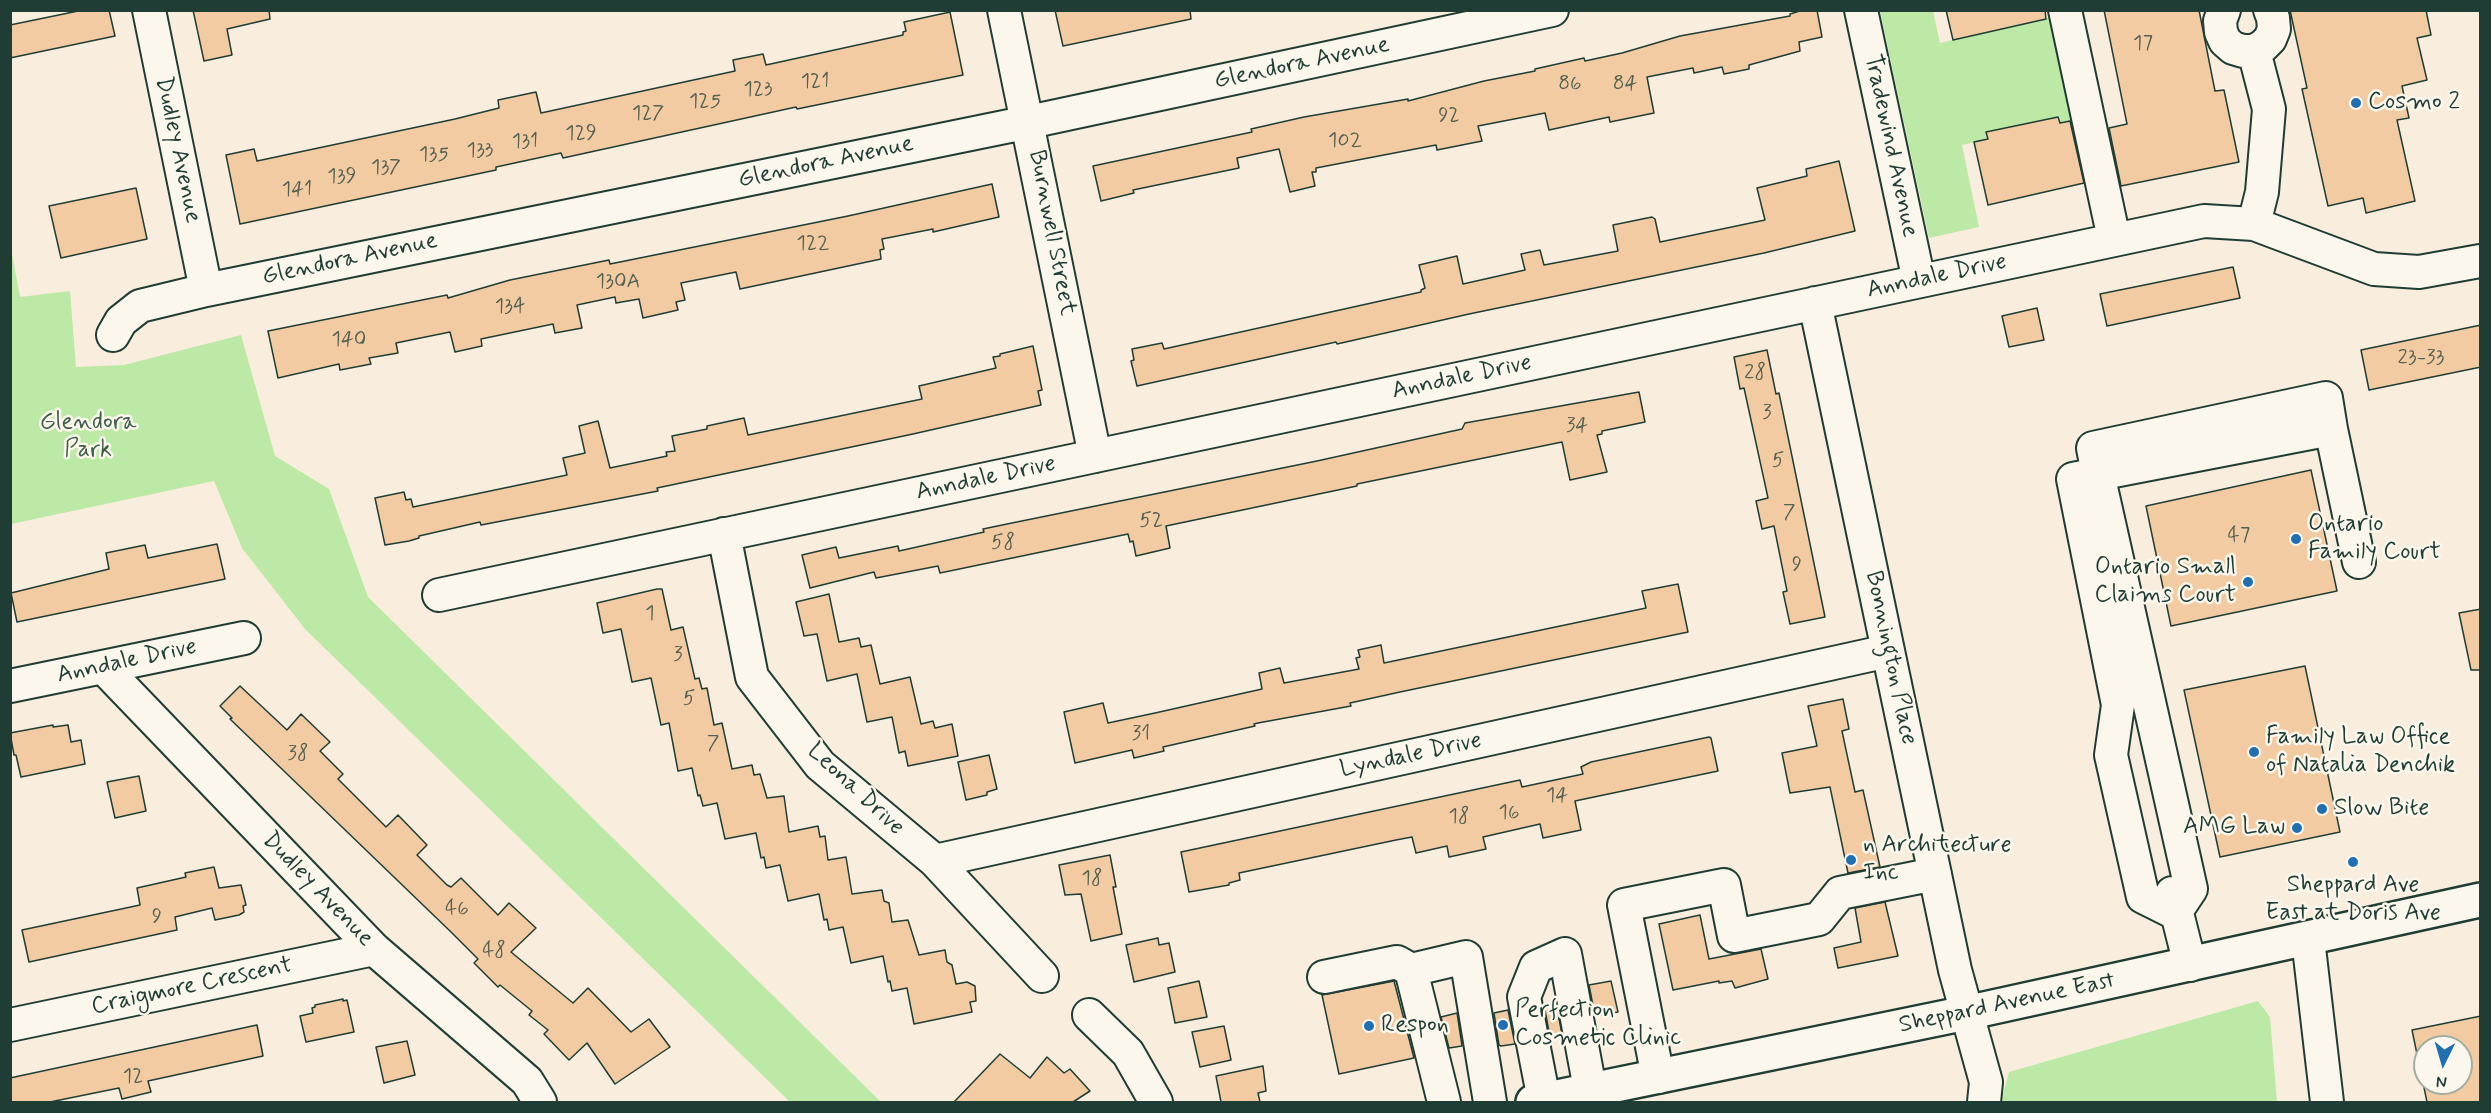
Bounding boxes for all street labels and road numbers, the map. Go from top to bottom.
street label: Glendora Avenue [1212,31,1392,97]
street label: Tradewind Avenue [1857,52,1923,240]
street label: Dudley Avenue [147,74,207,226]
street label: Glendora Avenue [736,130,916,196]
street label: Burnwell Street [1021,148,1081,318]
street label: Glendora Avenue [260,227,440,293]
street label: Anndale Drive [1865,248,2009,306]
street label: Anndale Drive [1390,349,1534,407]
street label: Anndale Drive [914,450,1058,508]
street label: Bonnington Place [1858,569,1922,747]
street label: Anndale Drive [55,633,199,691]
street label: Lyndale Drive [1338,727,1484,785]
street label: Leona Drive [800,738,910,842]
street label: Dudley Avenue [255,826,379,954]
street label: Craigmore Crescent [89,952,295,1022]
street label: Sheppard Avenue East [1896,967,2118,1041]

